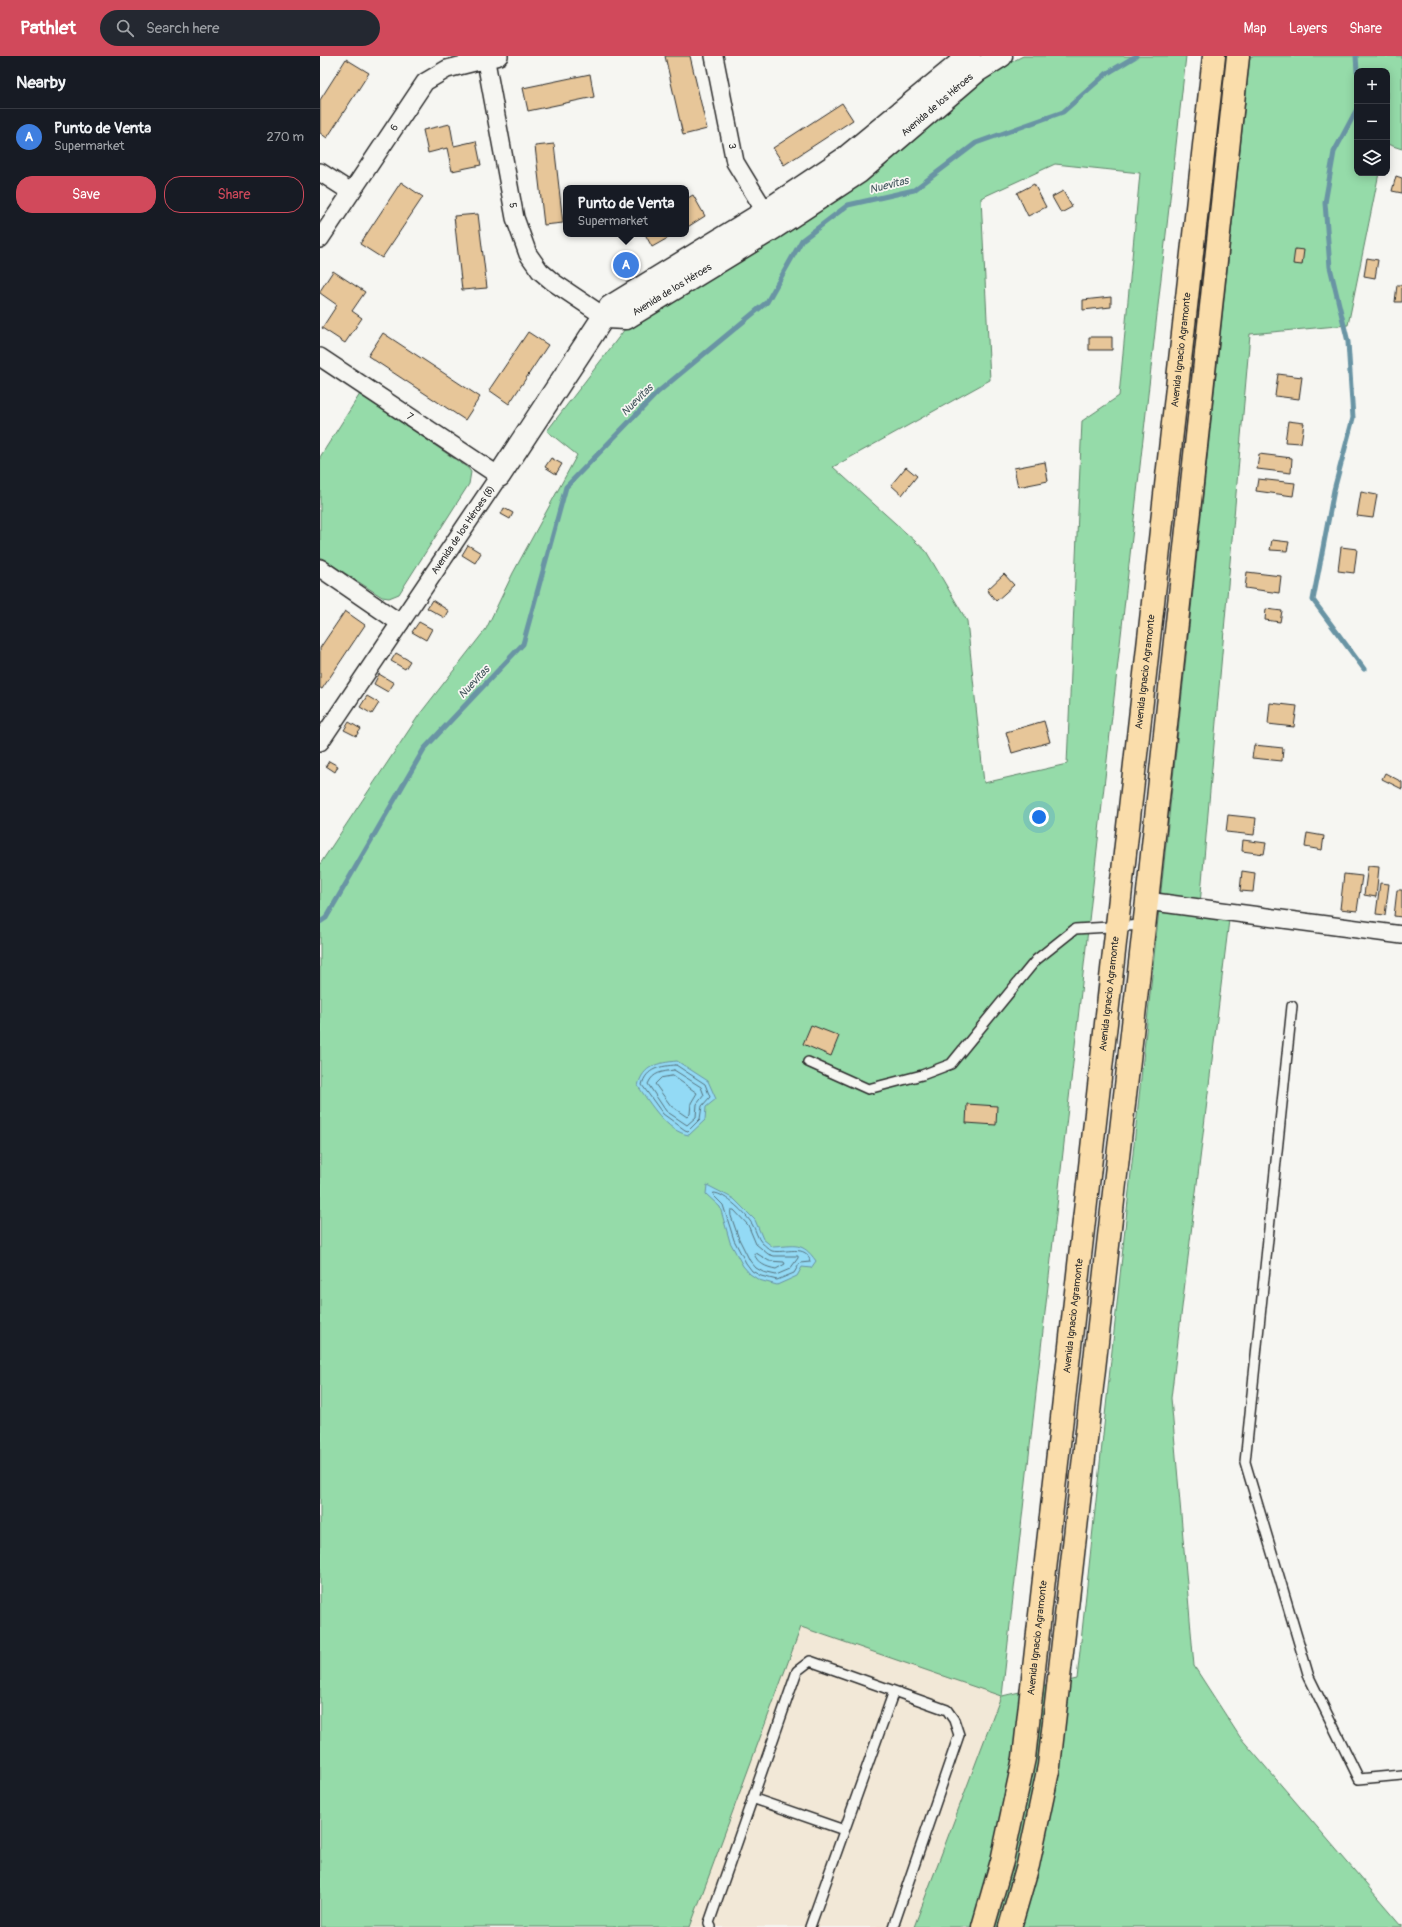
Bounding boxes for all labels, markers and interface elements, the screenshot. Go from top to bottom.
search box [100,10,380,46]
text: Pathlet [20,16,76,40]
icon: search [114,17,136,39]
text: Search here [146,19,219,38]
text: Map [1244,20,1267,37]
text: Layers [1289,20,1327,37]
text: Share [1349,20,1382,37]
map controls [1354,68,1390,176]
button: + [1354,68,1390,104]
street label: Avenida de los Héroes [899,71,976,139]
text: Nearby [16,72,65,93]
button: − [1354,104,1390,140]
text: Punto de Venta [54,119,151,138]
street label: 6 [388,122,401,133]
text: A [25,129,33,145]
text: 270 m [267,129,304,145]
text: Supermarket [54,138,125,154]
button: layers [1354,140,1390,176]
street label: 3 [725,142,738,151]
water label: Nuevitas [868,174,911,196]
button: Save [16,176,156,213]
button: Share [164,176,304,213]
popup [563,185,689,237]
text: Punto de Venta [577,194,675,213]
street label: 5 [506,202,519,209]
text: Supermarket [577,213,648,229]
pin: A [613,250,639,280]
street label: Avenida de los Héroes [630,261,714,319]
street label: Avenida Ignacio Agramonte [1169,292,1194,408]
water label: Nuevitas [618,381,656,419]
street label: 7 [404,410,416,424]
street label: Avenida de los Héroes (8) [429,483,497,577]
street label: Avenida Ignacio Agramonte [1133,614,1158,730]
water label: Nuevitas [456,662,493,701]
your location [1029,807,1049,827]
street label: Avenida Ignacio Agramonte [1097,936,1122,1052]
street label: Avenida Ignacio Agramonte [1061,1258,1086,1374]
street label: Avenida Ignacio Agramonte [1025,1580,1050,1696]

